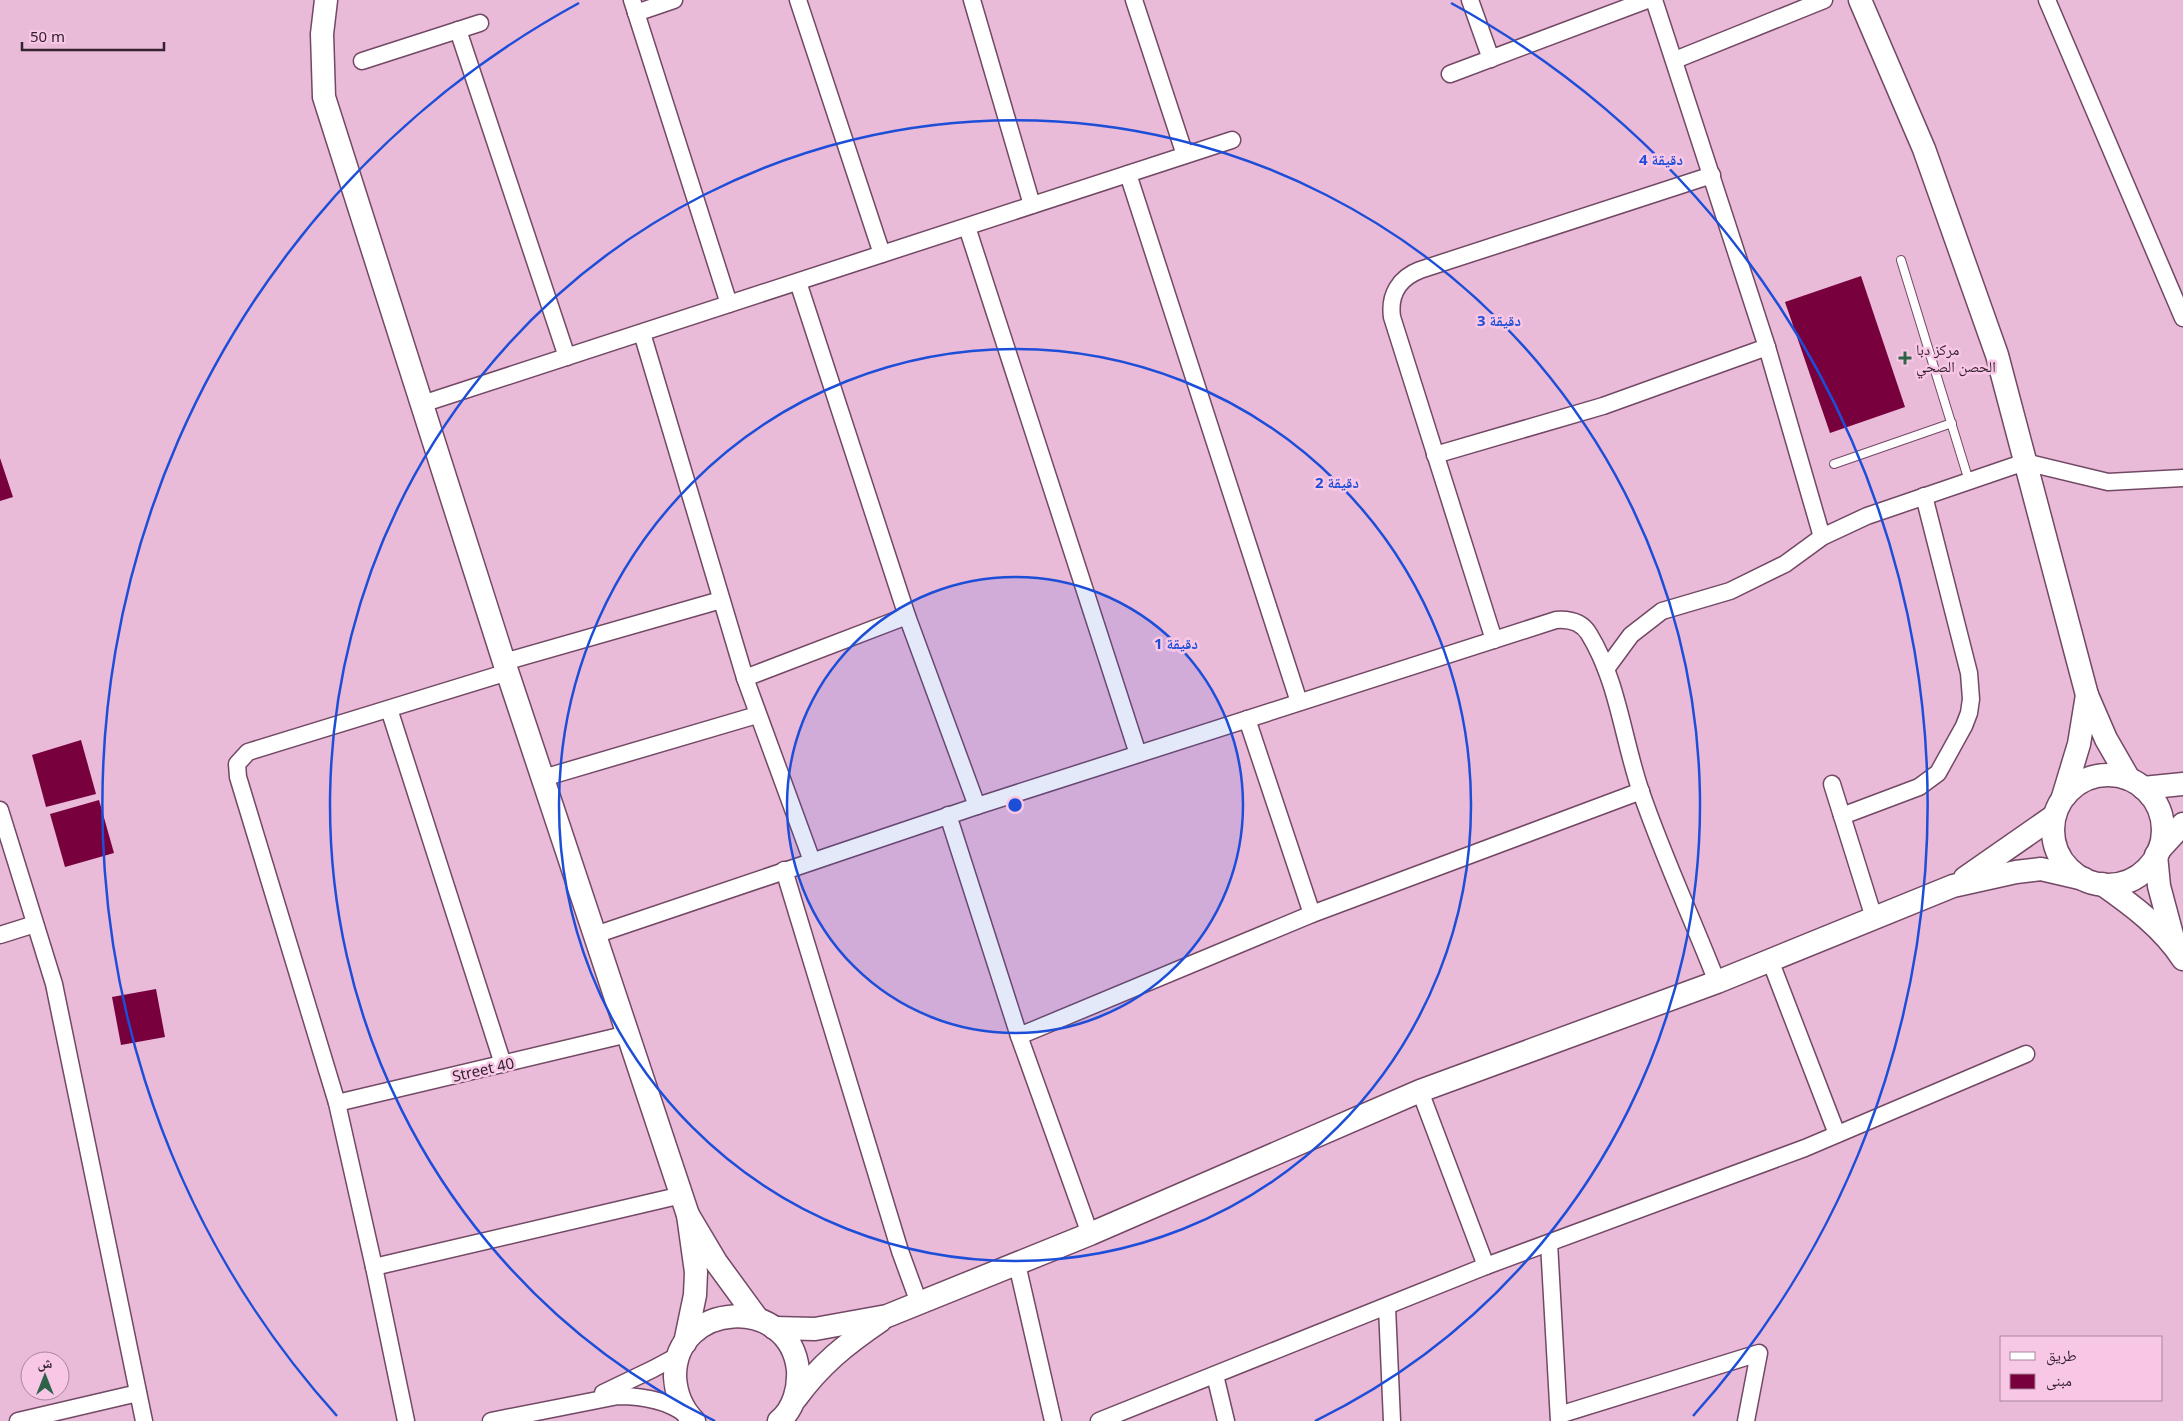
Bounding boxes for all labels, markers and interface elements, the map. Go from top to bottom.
scale bar [22,20,165,52]
text: 50 m [30,26,65,46]
text: 4 دقيقة [1639,149,1683,169]
text: 3 دقيقة [1477,310,1521,330]
place label: مركز دبا الحصن الصحي [1916,339,1996,379]
marker: مركز دبا الحصن الصحي [1898,351,1912,365]
text: 2 دقيقة [1315,472,1359,492]
text: 1 دقيقة [1154,633,1198,653]
centre of rings [1006,796,1024,814]
street label: Street 40 [450,1052,516,1086]
legend [2000,1336,2163,1401]
text: طريق [2046,1345,2077,1366]
north arrow [20,1351,70,1401]
text: ش [38,1353,53,1372]
text: مبنى [2046,1370,2072,1391]

